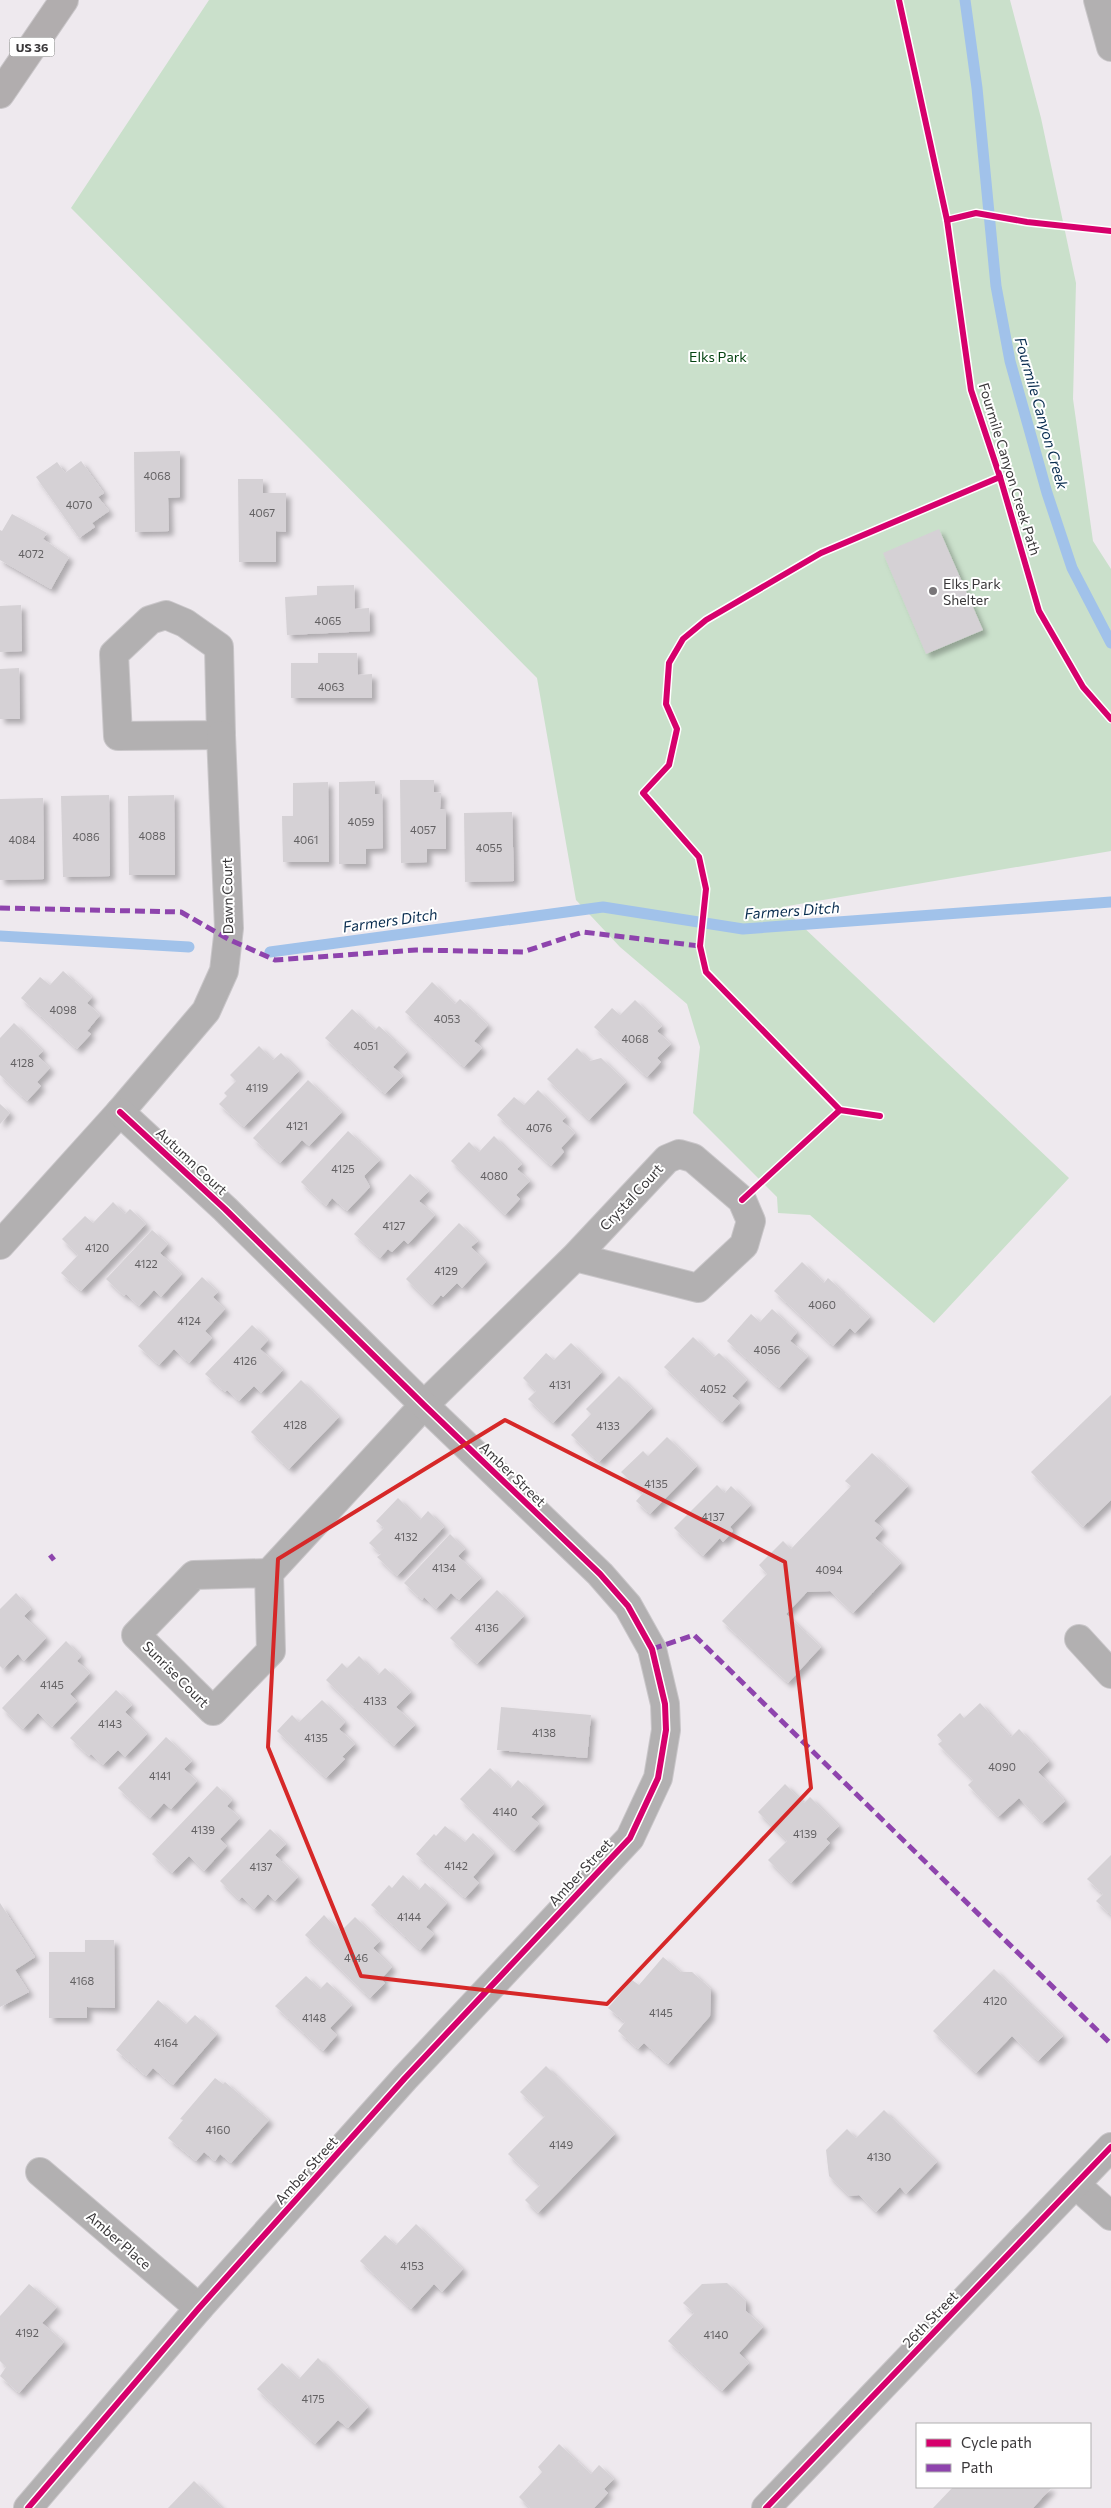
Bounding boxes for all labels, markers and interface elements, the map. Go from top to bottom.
road number: US 36 [10,38,54,56]
water label: Fourmile Canyon Creek [1012,335,1073,492]
park label: Elks Park [689,348,747,365]
street label: Fourmile Canyon Creek Path [976,381,1044,557]
house number: 4068 [143,469,171,482]
house number: 4070 [66,498,92,511]
house number: 4067 [249,506,275,519]
house number: 4072 [18,547,44,560]
place label: Elks Park Shelter [943,575,1001,608]
marker: Elks Park Shelter [927,585,939,597]
house number: 4065 [315,614,341,627]
house number: 4063 [318,680,344,693]
house number: 4059 [348,815,375,828]
house number: 4057 [410,823,436,836]
house number: 4088 [138,829,166,842]
house number: 4086 [72,830,100,843]
house number: 4084 [8,833,36,846]
house number: 4061 [293,833,319,846]
house number: 4055 [476,841,502,854]
street label: Dawn Court [218,857,236,934]
water label: Farmers Ditch [744,898,840,922]
water label: Farmers Ditch [341,904,439,936]
house number: 4098 [49,1003,77,1016]
house number: 4053 [434,1012,460,1025]
house number: 4068 [621,1032,649,1045]
house number: 4051 [354,1039,378,1052]
house number: 4128 [10,1056,34,1069]
house number: 4119 [246,1081,268,1094]
house number: 4121 [286,1119,308,1132]
house number: 4076 [526,1121,552,1134]
street label: Autumn Court [153,1124,231,1198]
street label: Crystal Court [596,1160,666,1234]
house number: 4125 [331,1162,355,1175]
house number: 4080 [480,1169,508,1182]
house number: 4127 [383,1219,406,1232]
house number: 4120 [85,1241,109,1254]
house number: 4122 [134,1257,158,1270]
house number: 4129 [434,1264,458,1277]
house number: 4060 [808,1298,836,1311]
house number: 4124 [177,1314,201,1327]
house number: 4056 [754,1343,781,1356]
house number: 4126 [233,1354,257,1367]
house number: 4131 [549,1378,571,1391]
house number: 4052 [700,1382,726,1395]
house number: 4128 [283,1418,307,1431]
house number: 4133 [596,1419,620,1432]
street label: Amber Street [476,1438,550,1510]
house number: 4135 [644,1477,668,1490]
house number: 4137 [701,1510,725,1523]
house number: 4132 [394,1530,418,1543]
house number: 4134 [432,1561,456,1574]
house number: 4094 [815,1563,843,1576]
house number: 4136 [475,1621,499,1634]
street label: Sunrise Court [139,1637,213,1711]
house number: 4145 [40,1678,64,1691]
house number: 4133 [363,1694,387,1707]
house number: 4143 [98,1717,122,1730]
house number: 4138 [532,1726,556,1739]
house number: 4135 [304,1731,328,1744]
house number: 4090 [988,1760,1016,1773]
house number: 4141 [149,1769,171,1782]
house number: 4140 [493,1805,517,1818]
house number: 4139 [191,1823,215,1836]
house number: 4139 [793,1827,817,1840]
street label: Amber Street [545,1835,616,1909]
house number: 4142 [444,1859,468,1872]
house number: 4137 [249,1860,273,1873]
house number: 4144 [397,1910,421,1923]
house number: 4146 [344,1951,368,1964]
house number: 4168 [70,1974,94,1987]
house number: 4120 [983,1994,1007,2007]
house number: 4145 [649,2006,673,2019]
house number: 4148 [302,2011,326,2024]
house number: 4164 [154,2036,179,2049]
house number: 4160 [206,2123,230,2136]
street label: Amber Street [271,2132,341,2207]
house number: 4149 [549,2138,573,2151]
house number: 4130 [867,2150,891,2163]
street label: Amber Place [83,2207,155,2273]
house number: 4153 [400,2259,424,2272]
street label: 26th Street [899,2287,961,2351]
house number: 4192 [15,2326,39,2339]
house number: 4140 [704,2328,728,2341]
house number: 4175 [301,2392,325,2405]
legend [916,2423,1091,2488]
text: Cycle path [961,2433,1032,2451]
text: Path [961,2458,993,2476]

